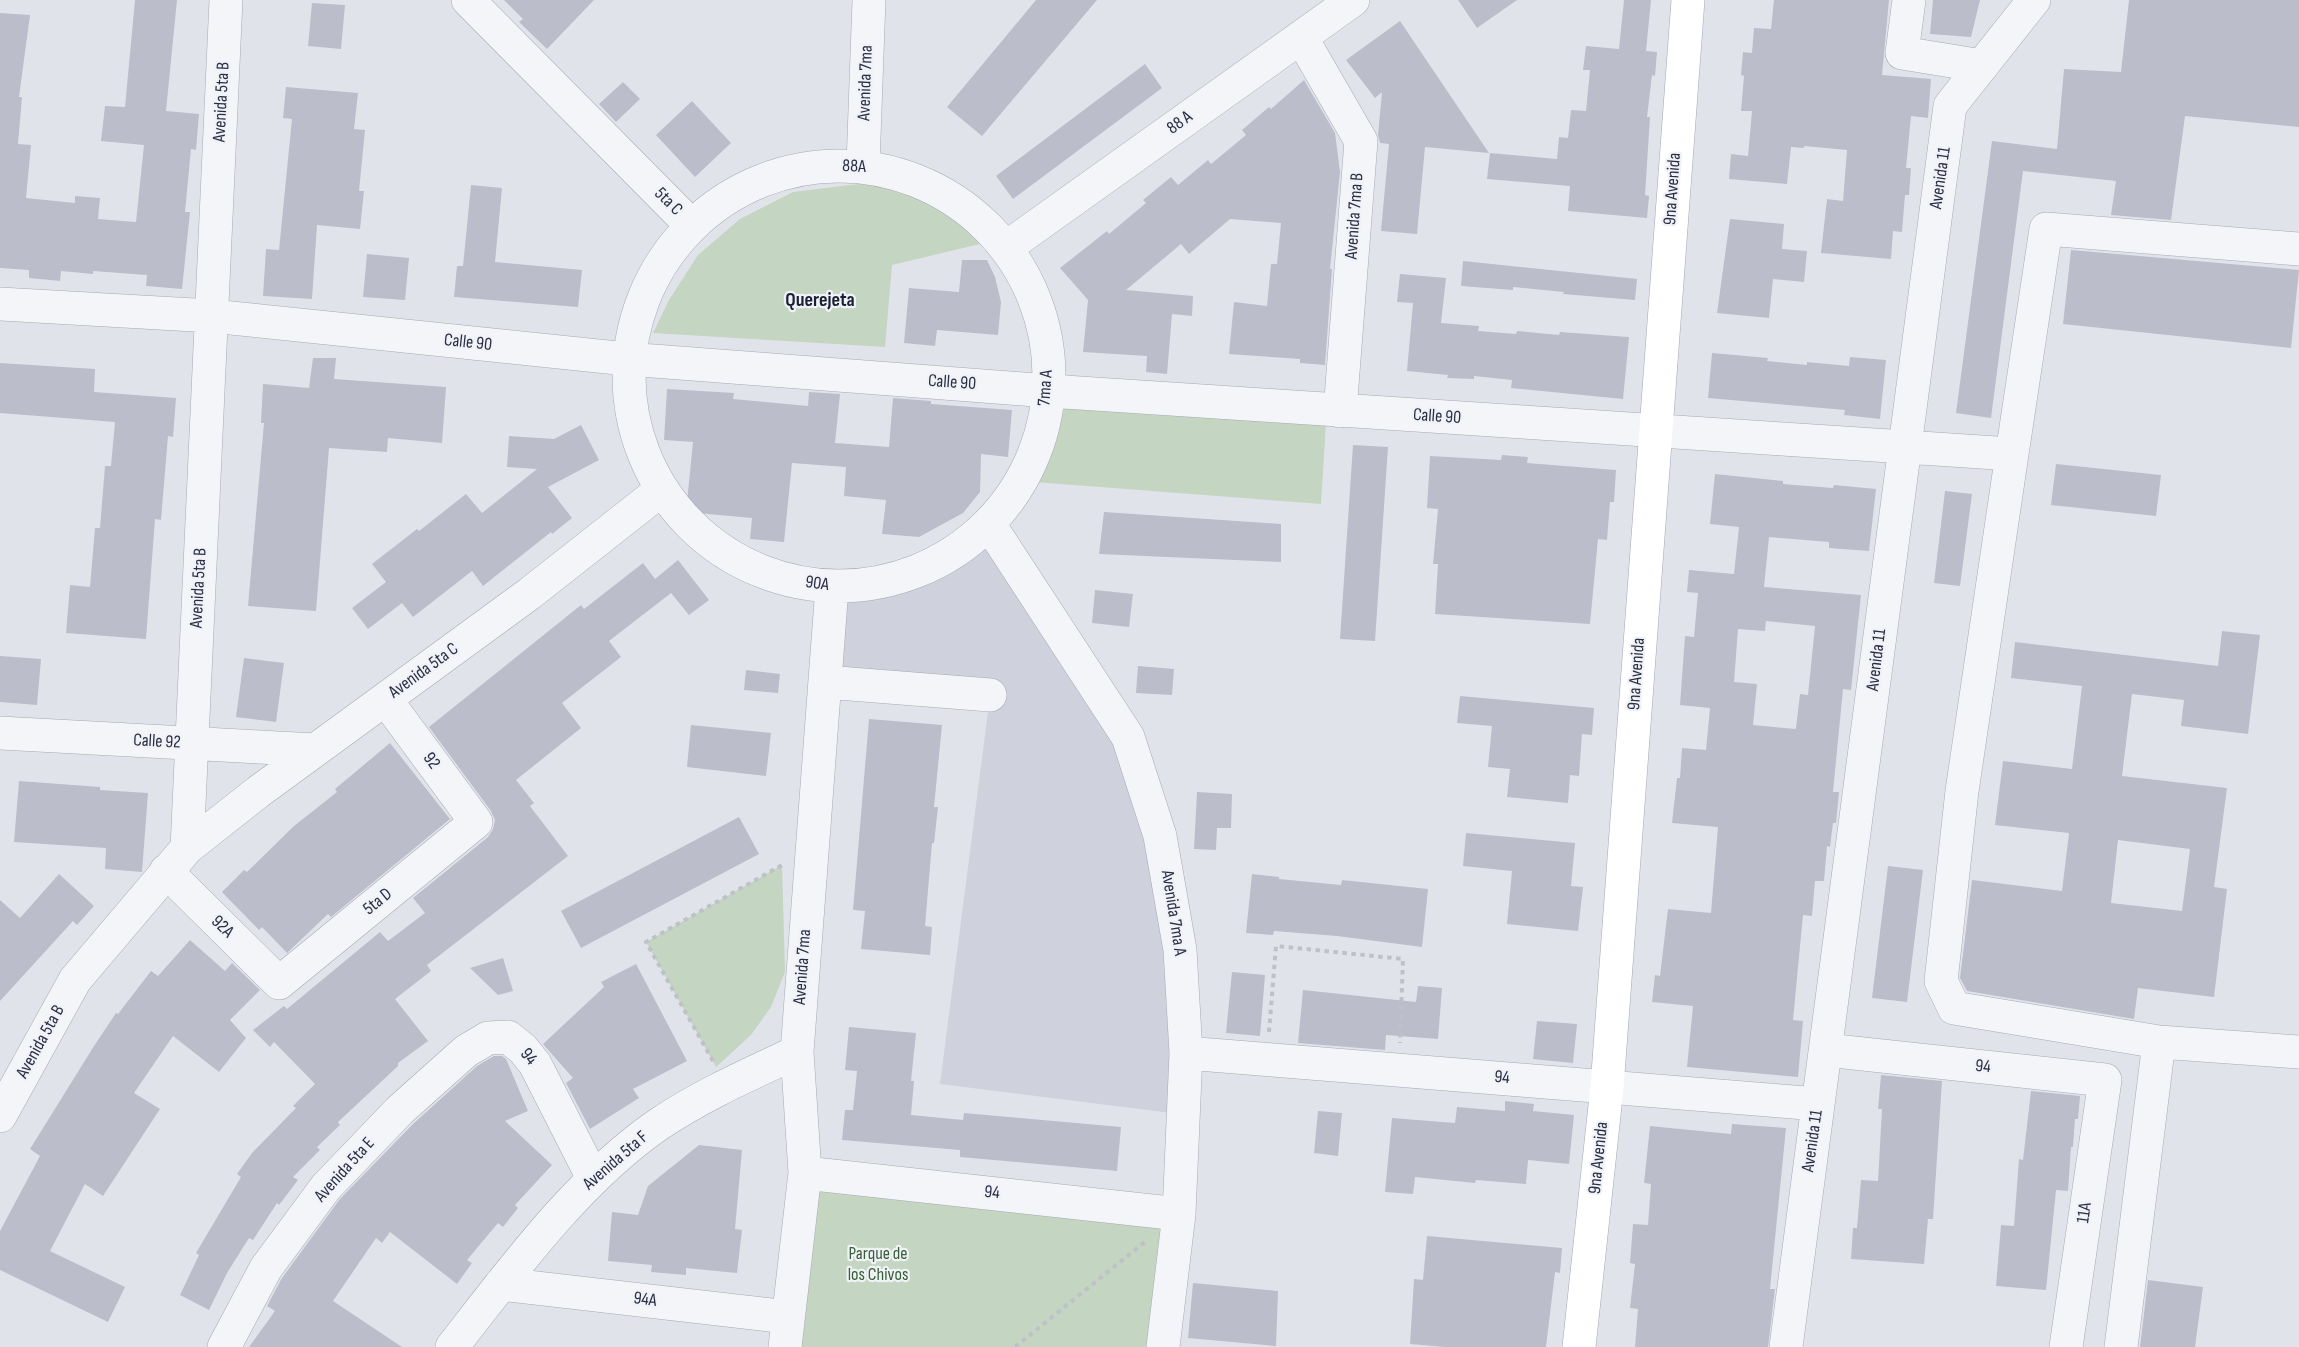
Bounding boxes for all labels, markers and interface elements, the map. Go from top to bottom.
street label: Avenida 7ma [854,45,878,121]
street label: Avenida 5ta B [209,61,235,143]
street label: 88 A [1163,107,1197,139]
street label: Avenida 11 [1926,146,1956,210]
street label: 9na Avenida [1660,152,1686,226]
street label: 88A [842,156,866,178]
street label: Avenida 7ma B [1341,172,1369,260]
street label: 5ta C [649,183,687,221]
district label: Querejeta [785,289,855,313]
street label: Calle 90 [443,330,493,356]
street label: 7ma A [1034,369,1058,407]
street label: Calle 90 [927,371,977,395]
street label: Calle 90 [1412,405,1462,429]
street label: Avenida 5ta B [186,547,212,629]
street label: 90A [804,572,830,596]
street label: Avenida 11 [1862,628,1892,692]
street label: 9na Avenida [1624,637,1650,711]
street label: Avenida 5ta C [385,638,463,704]
street label: Calle 92 [133,730,181,754]
street label: 92 [418,748,444,774]
street label: Avenida 7ma A [1156,869,1190,957]
street label: 5ta D [359,884,397,920]
street label: 92A [206,911,238,943]
street label: Avenida 7ma [790,929,816,1005]
street label: Avenida 5ta B [12,1002,70,1082]
street label: 94 [515,1044,541,1070]
street label: 94 [1974,1055,1992,1079]
street label: 94 [1493,1067,1511,1089]
street label: Avenida 11 [1798,1109,1828,1173]
street label: 9na Avenida [1584,1121,1614,1195]
street label: Avenida 5ta F [579,1127,653,1195]
street label: Avenida 5ta E [310,1133,380,1207]
street label: 94 [983,1181,1001,1205]
street label: 11A [2073,1201,2097,1225]
park label: Parque de los Chivos [848,1243,908,1286]
street label: 94A [632,1288,658,1312]

